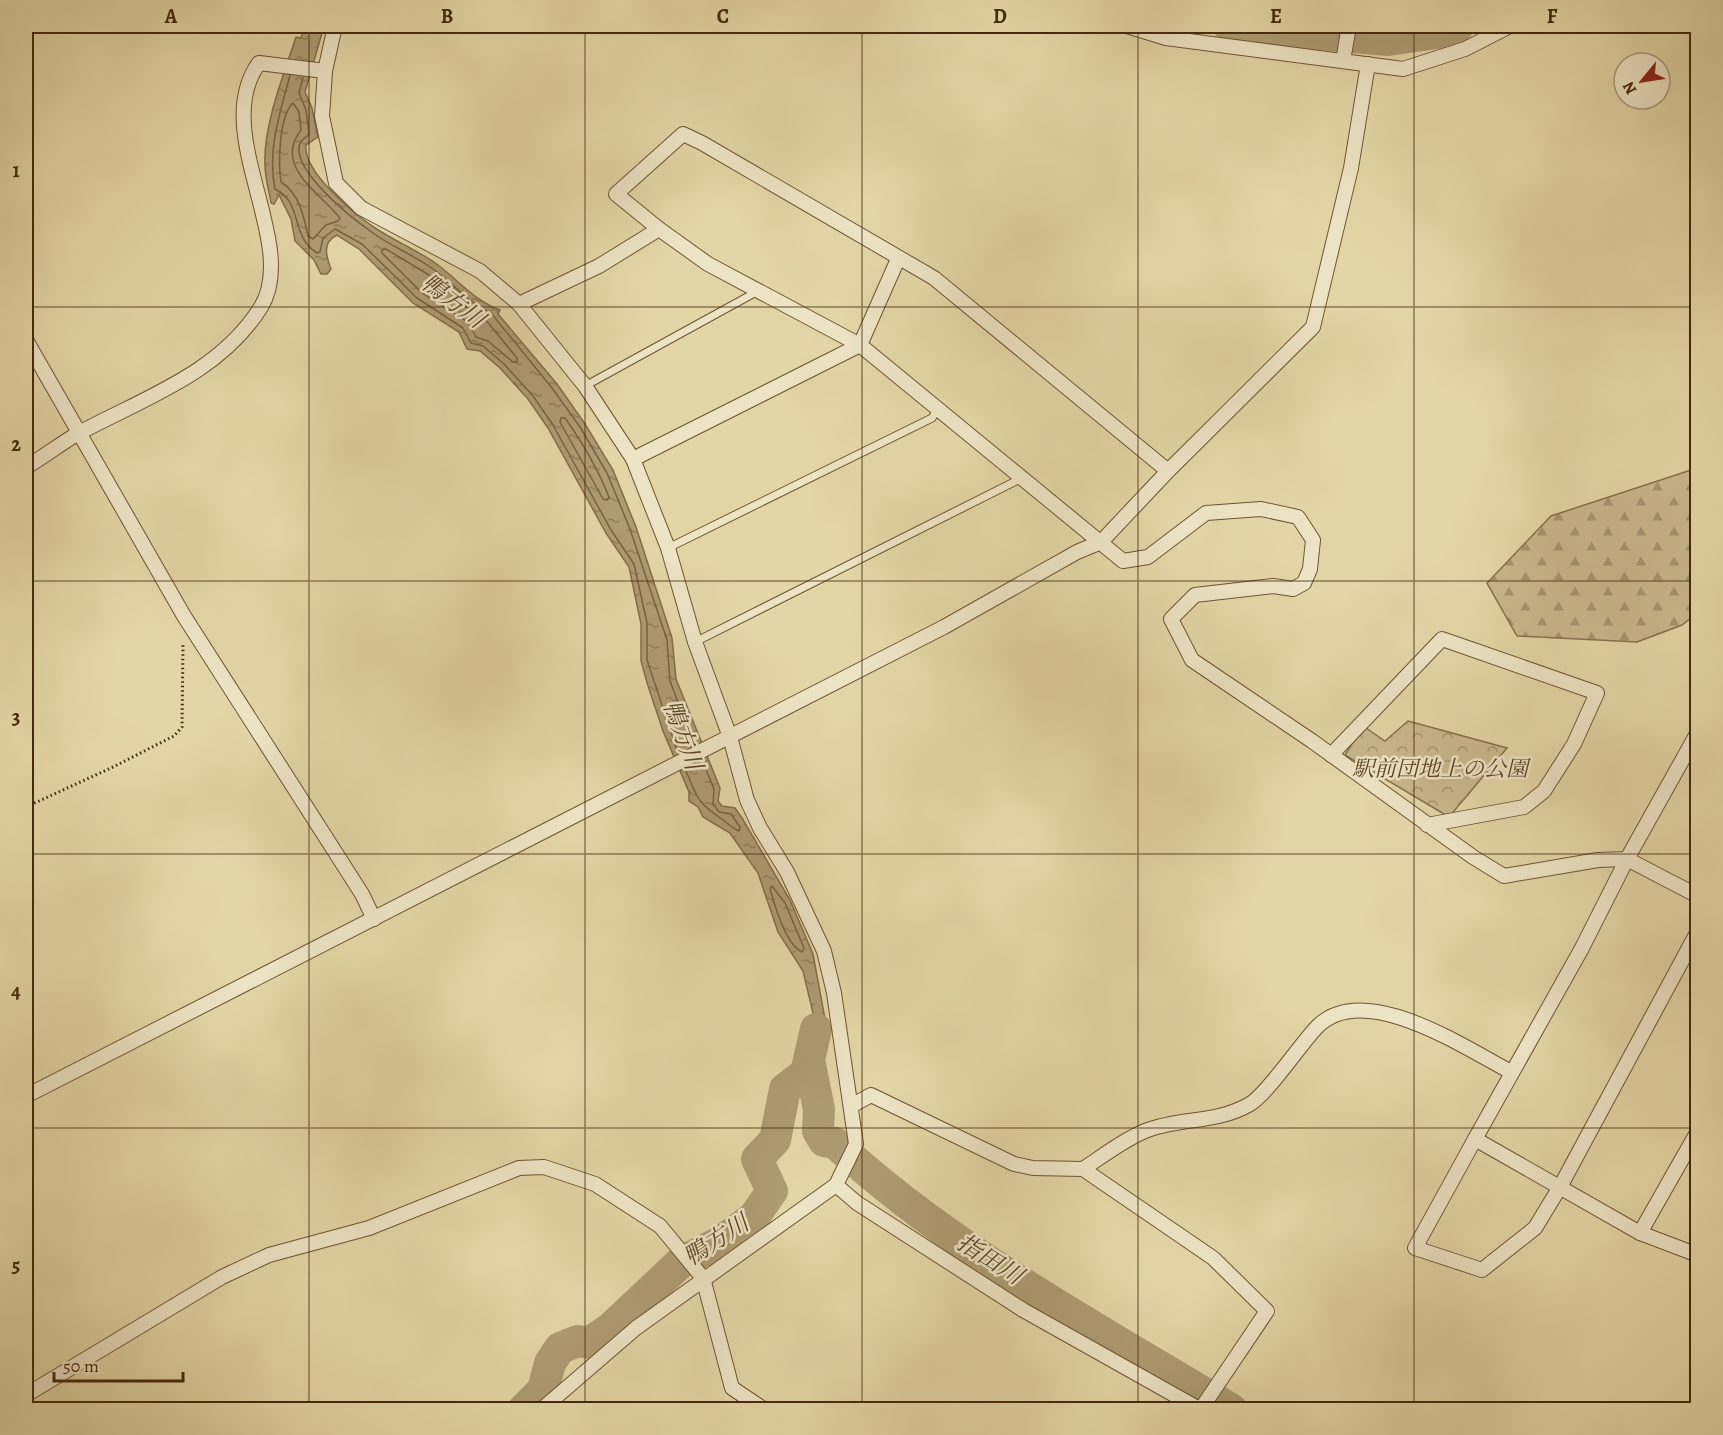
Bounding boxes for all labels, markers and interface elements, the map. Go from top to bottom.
text: A [164,3,178,30]
text: B [441,3,453,30]
text: C [717,3,729,30]
text: D [993,3,1007,30]
text: E [1270,3,1282,30]
text: F [1547,3,1558,30]
north arrow [1612,51,1672,111]
text: N [1617,77,1642,99]
text: 1 [12,157,20,184]
water label: 鴨方川 [415,267,494,337]
text: 2 [11,431,21,458]
water label: 鴨方川 [656,696,711,777]
text: 3 [12,704,20,731]
park label: 駅前団地上の公園 [1352,754,1531,784]
text: 4 [11,978,21,1005]
water label: 鴨方川 [677,1205,757,1273]
water label: 指田川 [951,1226,1032,1293]
text: 5 [12,1252,20,1279]
scale bar [54,1345,183,1383]
text: 50 m [63,1354,99,1378]

